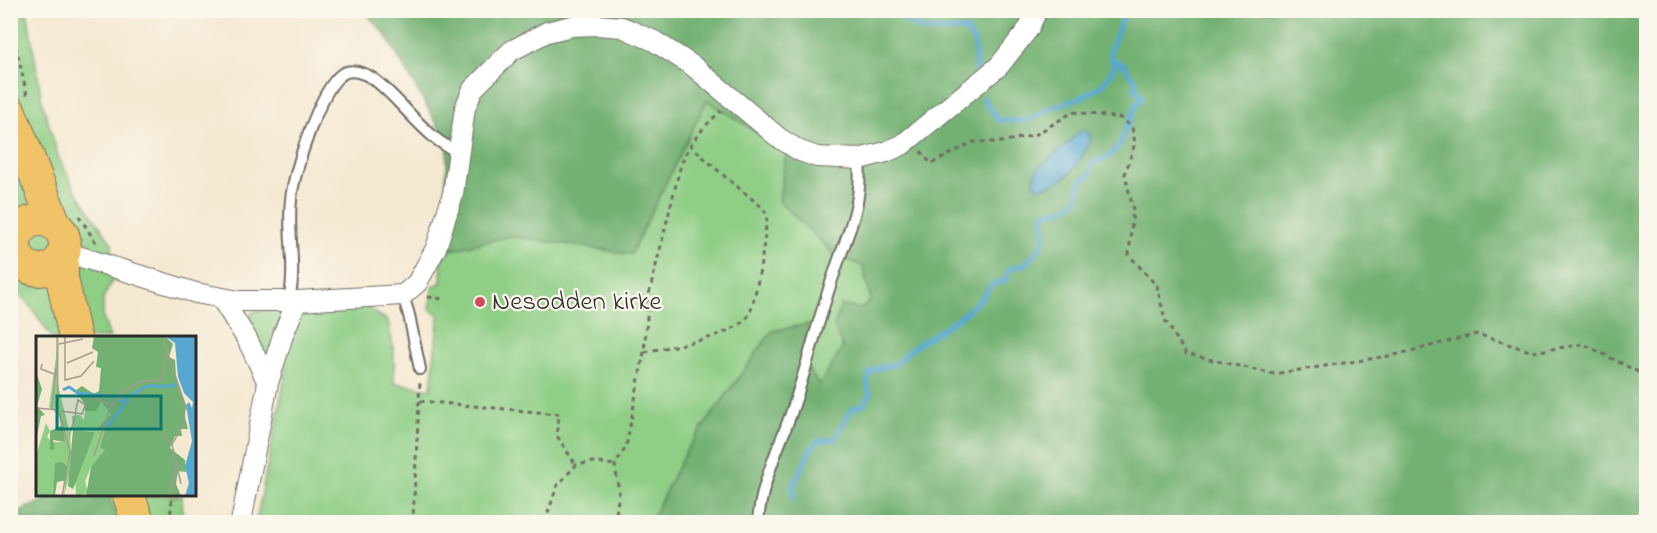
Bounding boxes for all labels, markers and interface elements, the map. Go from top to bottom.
place label: Nesodden kirke [492,283,662,322]
marker: Nesodden kirke [473,295,487,309]
inset map [36,336,196,497]

